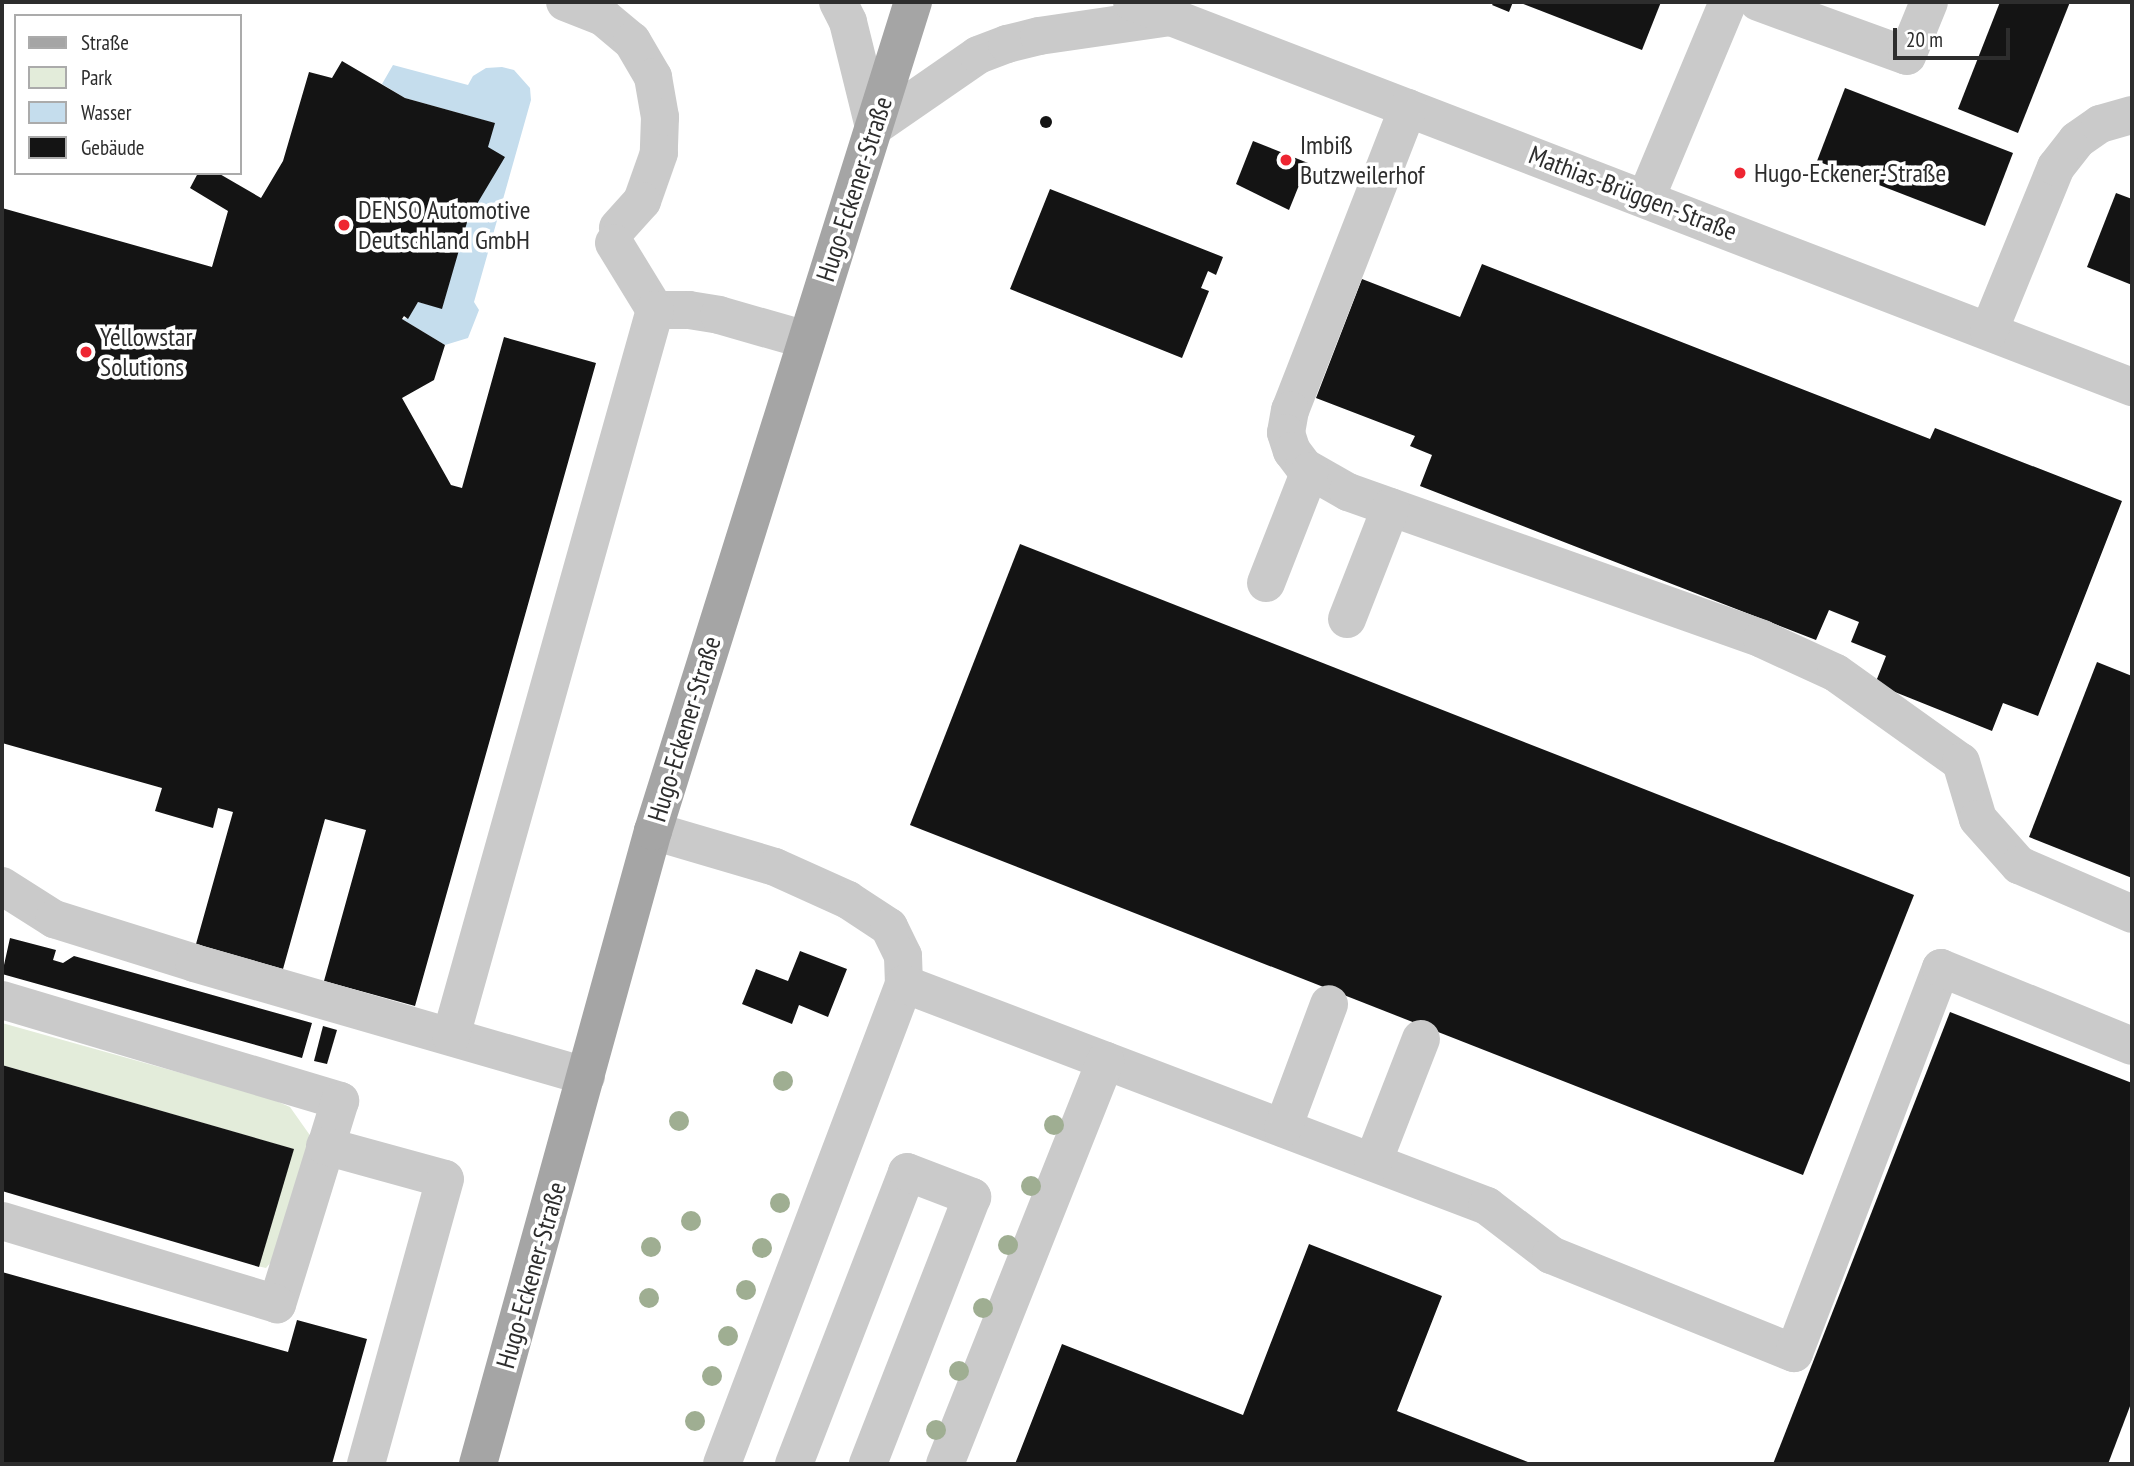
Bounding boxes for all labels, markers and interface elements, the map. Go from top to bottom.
legend [14,14,242,175]
scale bar [1896,14,2013,58]
text: 20 m [1906,26,1943,53]
text: Straße [81,29,129,56]
text: Park [81,64,112,91]
street label: Hugo-Eckener-Straße [809,93,899,285]
text: Wasser [81,99,131,126]
place label: Imbiß Butzweilerhof [1300,129,1425,190]
text: Gebäude [81,134,144,161]
street label: Mathias-Brüggen-Straße [1525,139,1741,247]
marker: Imbiß Butzweilerhof [1278,152,1294,168]
place label: Hugo-Eckener-Straße [1754,157,1946,189]
marker: Hugo-Eckener-Straße [1732,165,1748,181]
place label: DENSO Automotive Deutschland GmbH [358,194,531,256]
marker: DENSO Automotive Deutschland GmbH [336,217,352,233]
place label: Yellowstar Solutions [100,321,193,382]
marker: Yellowstar Solutions [78,344,94,360]
street label: Hugo-Eckener-Straße [641,632,727,826]
street label: Hugo-Eckener-Straße [490,1178,572,1372]

